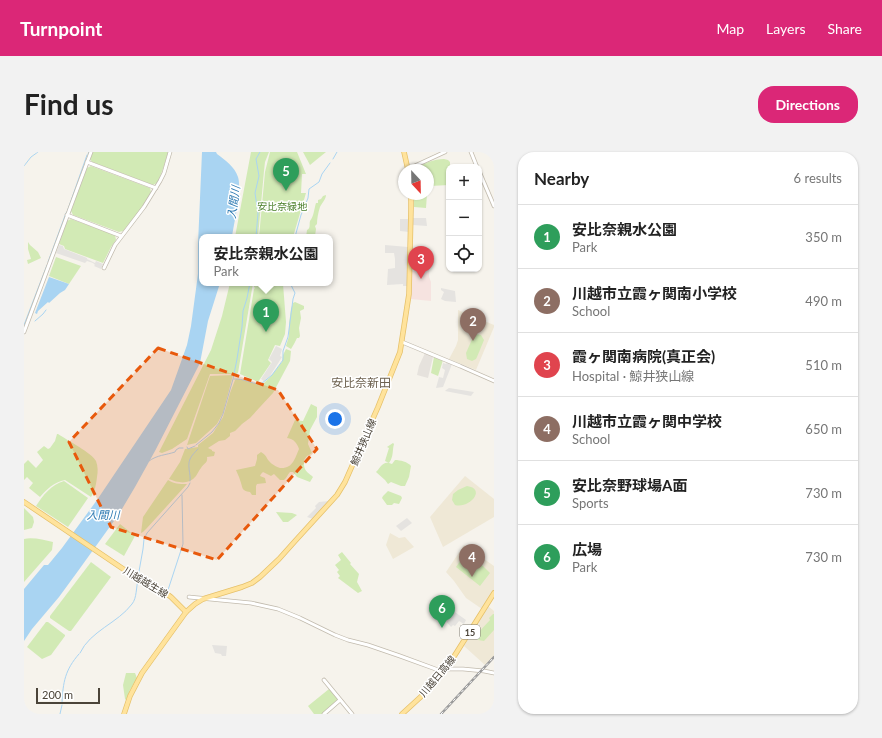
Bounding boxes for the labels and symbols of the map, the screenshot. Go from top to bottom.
pin: 5 [273,158,299,191]
north arrow [398,164,434,200]
water label: 入間川 [224,184,242,219]
park label: 安比奈緑地 [257,200,308,212]
pin: 3 [408,246,434,279]
pin: 1 [253,299,279,332]
pin: 2 [460,308,486,341]
district label: 安比奈新田 [331,375,391,390]
your location [325,409,345,429]
street label: 鯨井狭山線 [348,417,378,467]
water label: 入間川 [87,508,120,521]
pin: 4 [459,544,485,577]
street label: 川越越生線 [121,564,171,600]
pin: 6 [429,595,455,628]
road number: 15 [460,625,480,639]
street label: 川越日高線 [416,653,458,699]
scale bar [36,686,100,705]

